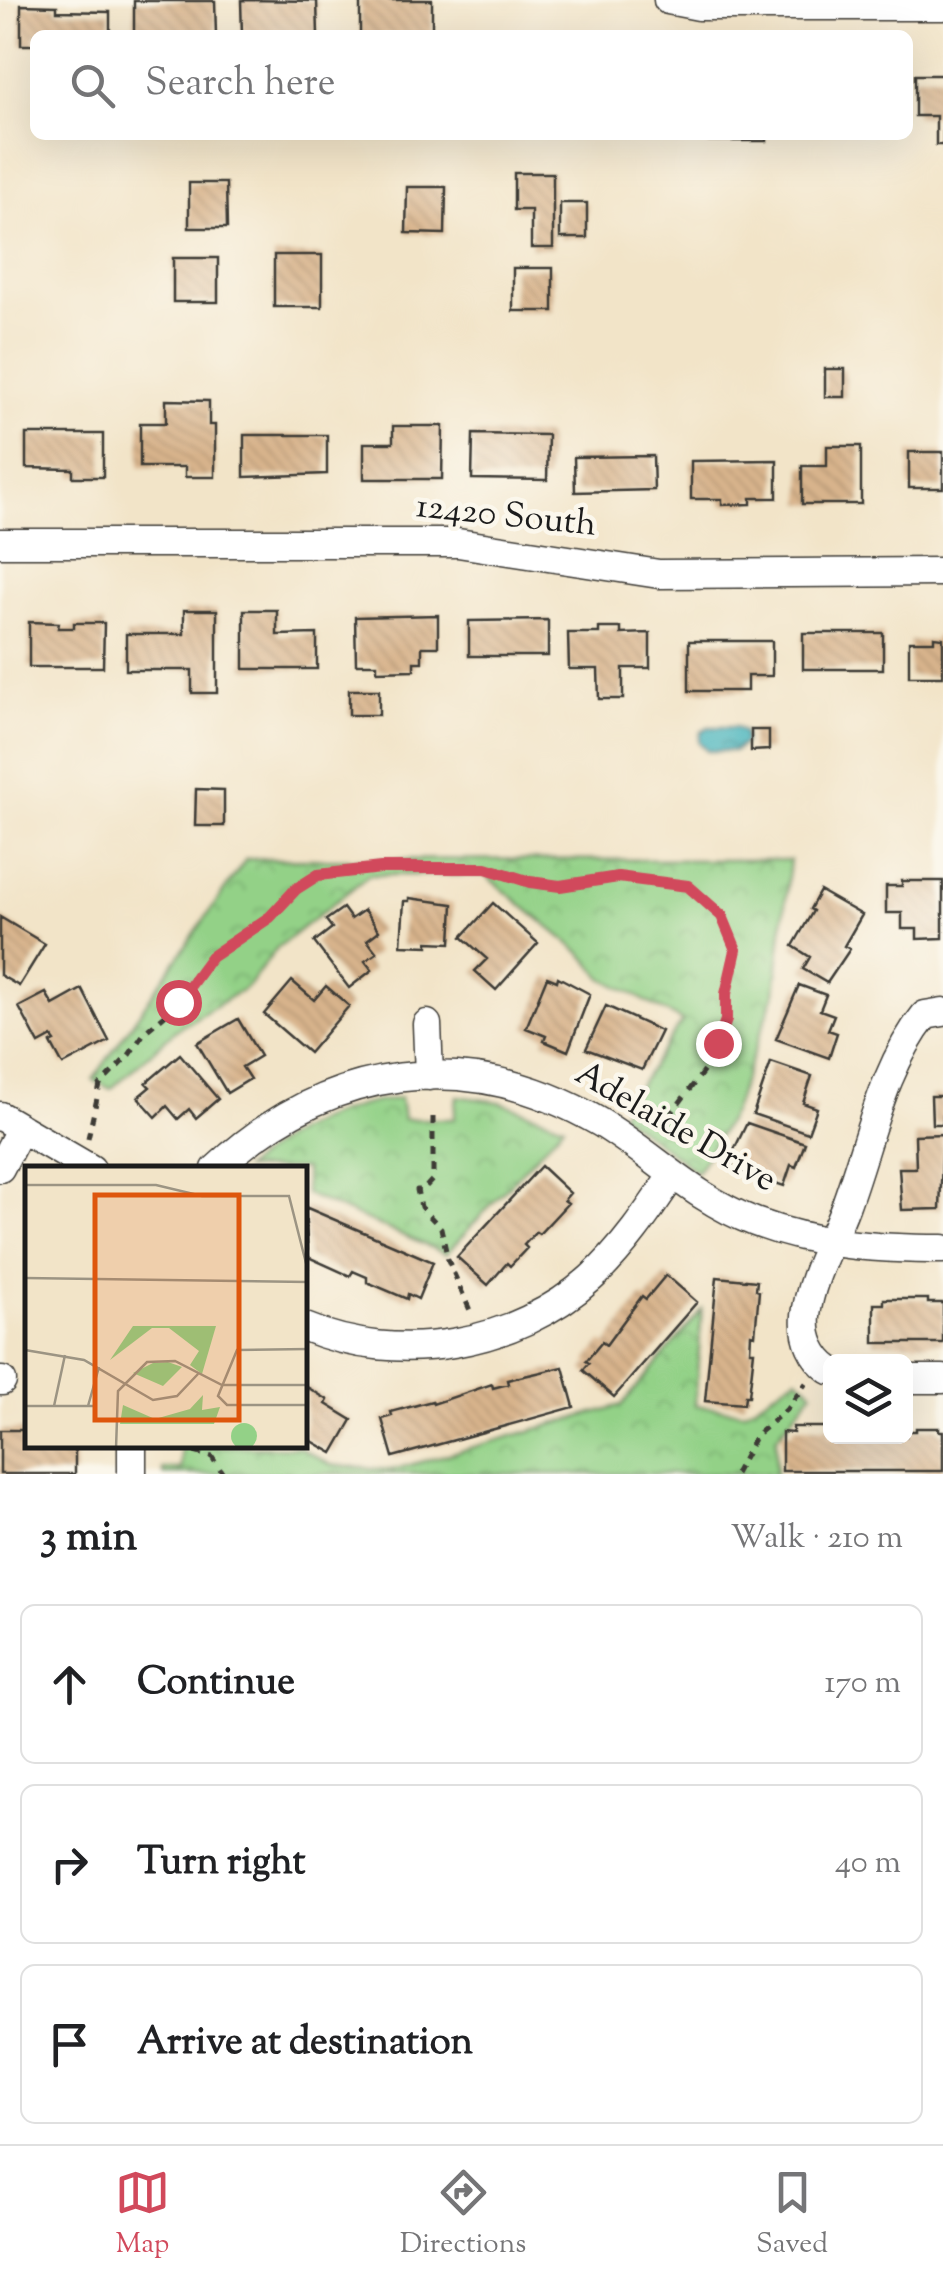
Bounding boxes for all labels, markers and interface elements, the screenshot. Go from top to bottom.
search box [30,30,913,140]
icon: search [65,58,120,113]
text: Search here [145,58,336,112]
street label: 12420 South [413,482,599,552]
route start [156,980,202,1026]
route end [696,1021,742,1067]
street label: Adelaide Drive [565,1050,785,1206]
inset map [25,1166,308,1449]
map controls [823,1354,913,1444]
button: layers [823,1354,913,1444]
text: 3 min [40,1509,137,1569]
text: Walk · 210 m [730,1516,903,1562]
icon: ahead [42,1657,97,1712]
text: Continue [137,1657,295,1711]
text: 170 m [824,1661,901,1707]
icon: right [42,1837,97,1892]
text: Turn right [137,1837,305,1891]
text: 40 m [835,1841,901,1887]
icon: arrive [42,2017,97,2072]
text: Arrive at destination [137,2017,473,2071]
tab: Map [115,2165,170,2265]
tab: Directions [400,2165,526,2265]
tab: Saved [756,2165,828,2265]

